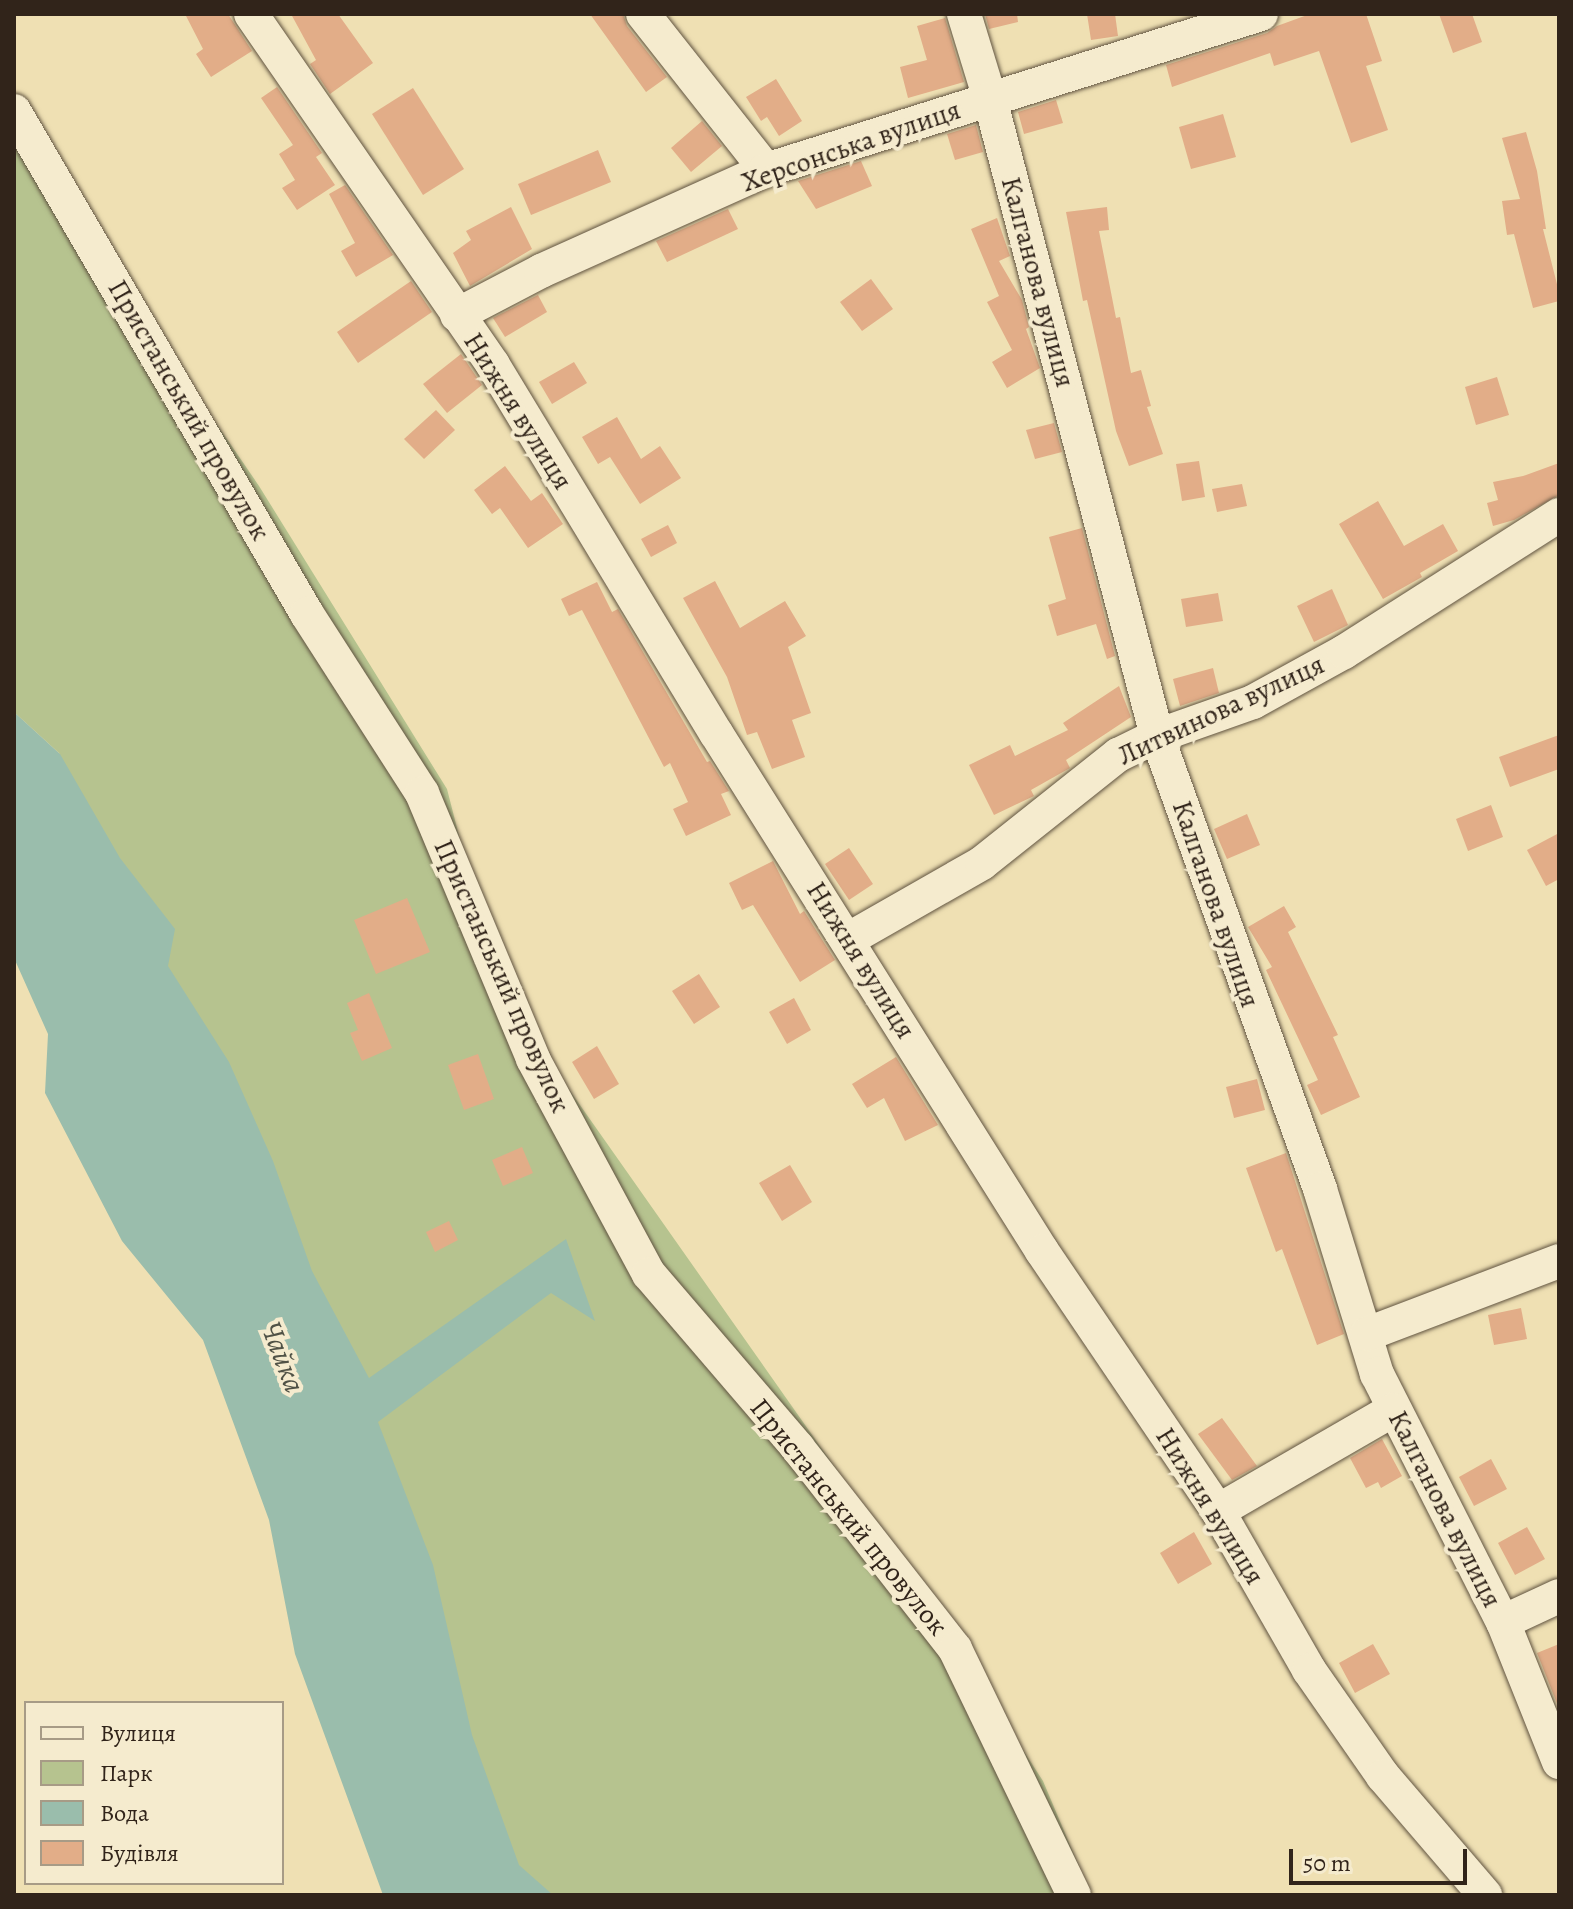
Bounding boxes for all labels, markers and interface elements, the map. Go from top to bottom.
street label: Херсонська вулиця [737,93,965,199]
street label: Калганова вулиця [994,173,1082,391]
street label: Пристанський провулок [101,274,277,546]
street label: Нижня вулиця [456,326,580,496]
street label: Литвинова вулиця [1112,647,1330,773]
street label: Калганова вулиця [1165,796,1267,1012]
street label: Пристанський провулок [427,834,577,1118]
street label: Нижня вулиця [799,875,923,1045]
water label: Чайка [253,1316,313,1398]
street label: Пристанський провулок [743,1392,955,1642]
street label: Калганова вулиця [1381,1405,1509,1613]
street label: Нижня вулиця [1148,1421,1272,1591]
legend [24,1701,284,1885]
text: Вулиця [100,1717,176,1749]
text: Парк [100,1757,153,1789]
text: Вода [100,1797,149,1829]
scale bar [1293,1833,1471,1883]
text: Будівля [100,1837,179,1869]
text: 50 m [1303,1847,1351,1879]

